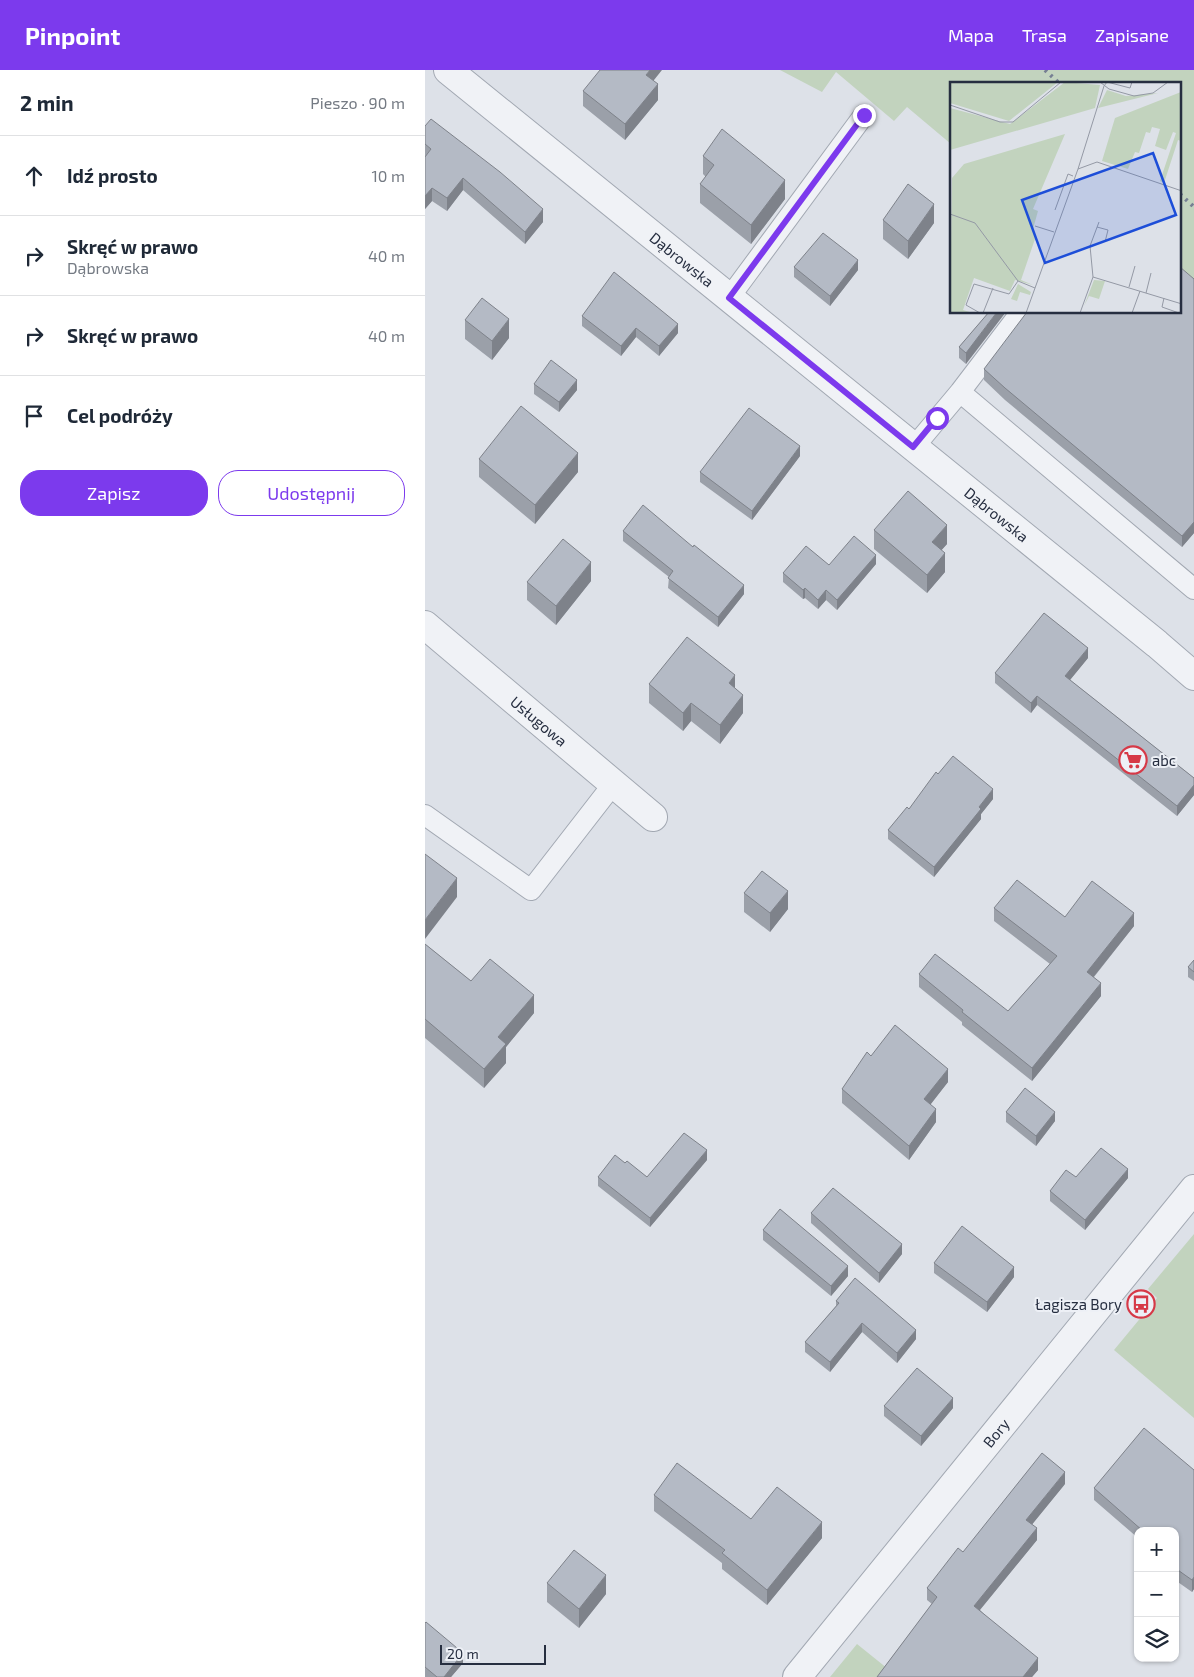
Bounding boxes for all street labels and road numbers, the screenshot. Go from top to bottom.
street label: Dąbrowska [646,228,718,291]
street label: Dąbrowska [961,483,1032,545]
street label: Usługowa [507,692,571,750]
street label: Bory [979,1415,1013,1451]

